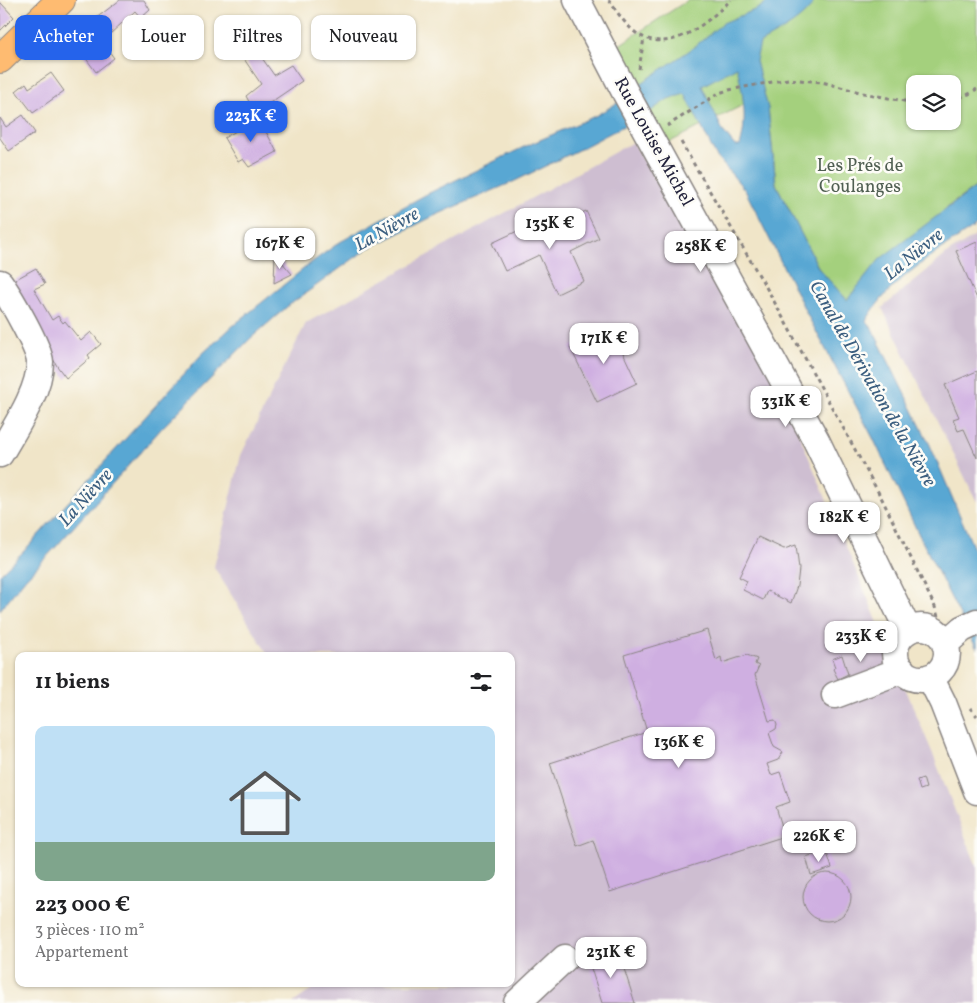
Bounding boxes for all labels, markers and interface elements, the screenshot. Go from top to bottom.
chip: Acheter [15,15,112,60]
chip: Louer [122,15,204,60]
chip: Filtres [214,15,301,60]
chip: Nouveau [311,15,416,60]
street label: Rue Louise Michel [607,73,699,211]
map controls [906,75,961,130]
button: layers [906,75,961,130]
pin: 223K € [210,100,292,143]
text: 223K € [225,106,277,128]
park label: Les Prés de Coulanges [817,154,903,200]
water label: La Nièvre [350,202,424,258]
pin: 135K € [509,208,591,250]
text: 135K € [526,213,574,235]
water label: La Nièvre [879,223,949,287]
pin: 167K € [239,228,321,270]
pin: 258K € [660,230,742,273]
text: 167K € [255,233,305,255]
text: 258K € [675,236,727,258]
water label: Canal de Dérivation de la Nièvre [802,276,942,492]
pin: 171K € [563,322,645,365]
text: 171K € [580,328,628,350]
pin: 331K € [745,386,827,428]
text: 331K € [761,391,811,413]
water label: La Nièvre [53,463,119,533]
pin: 182K € [803,502,885,544]
text: 182K € [819,507,869,529]
pin: 233K € [820,620,902,663]
text: 233K € [836,626,886,648]
text: 11 biens [35,668,110,697]
icon: filters [467,668,495,696]
pin: 136K € [638,726,720,769]
text: 136K € [654,732,704,754]
icon: home [220,758,310,848]
pin: 226K € [778,820,860,863]
text: 226K € [793,826,845,848]
text: 223 000 € [35,891,130,920]
text: 3 pièces · 110 m² [35,920,144,942]
pin: 231K € [570,936,652,979]
text: Appartement [35,942,129,964]
text: 231K € [586,942,636,964]

